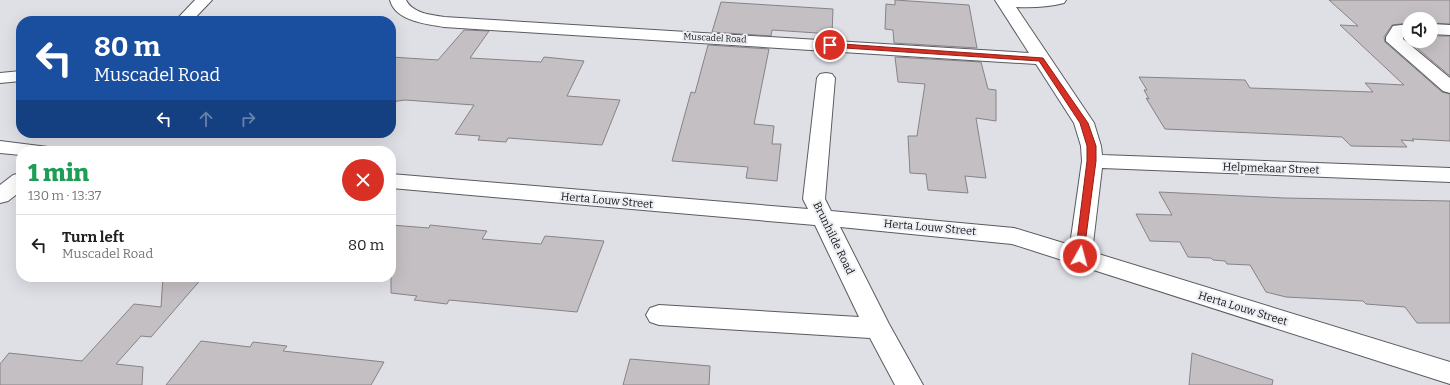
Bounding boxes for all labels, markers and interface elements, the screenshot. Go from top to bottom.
map controls [1402,12,1438,48]
button: sound [1402,12,1438,48]
pin [813,28,847,62]
text: 80 m [94,30,160,63]
street label: Muscadel Road [683,31,747,45]
icon: left [28,32,80,84]
icon: arrive [819,34,841,56]
text: Muscadel Road [94,64,220,86]
icon: left [153,108,175,130]
icon: ahead [195,108,217,130]
icon: right [237,108,259,130]
text: 1 min [28,159,89,187]
button: close [342,159,384,201]
street label: Helpmekaar Street [1222,160,1320,177]
text: 130 m · 13:37 [28,188,101,203]
street label: Herta Louw Street [560,190,654,211]
street label: Brunhilde Road [810,200,857,277]
street label: Herta Louw Street [883,217,977,238]
text: Turn left [62,228,124,246]
icon: left [28,234,50,256]
position arrow [1059,235,1101,277]
text: 80 m [348,236,384,254]
text: Muscadel Road [62,246,153,261]
street label: Herta Louw Street [1197,289,1289,328]

